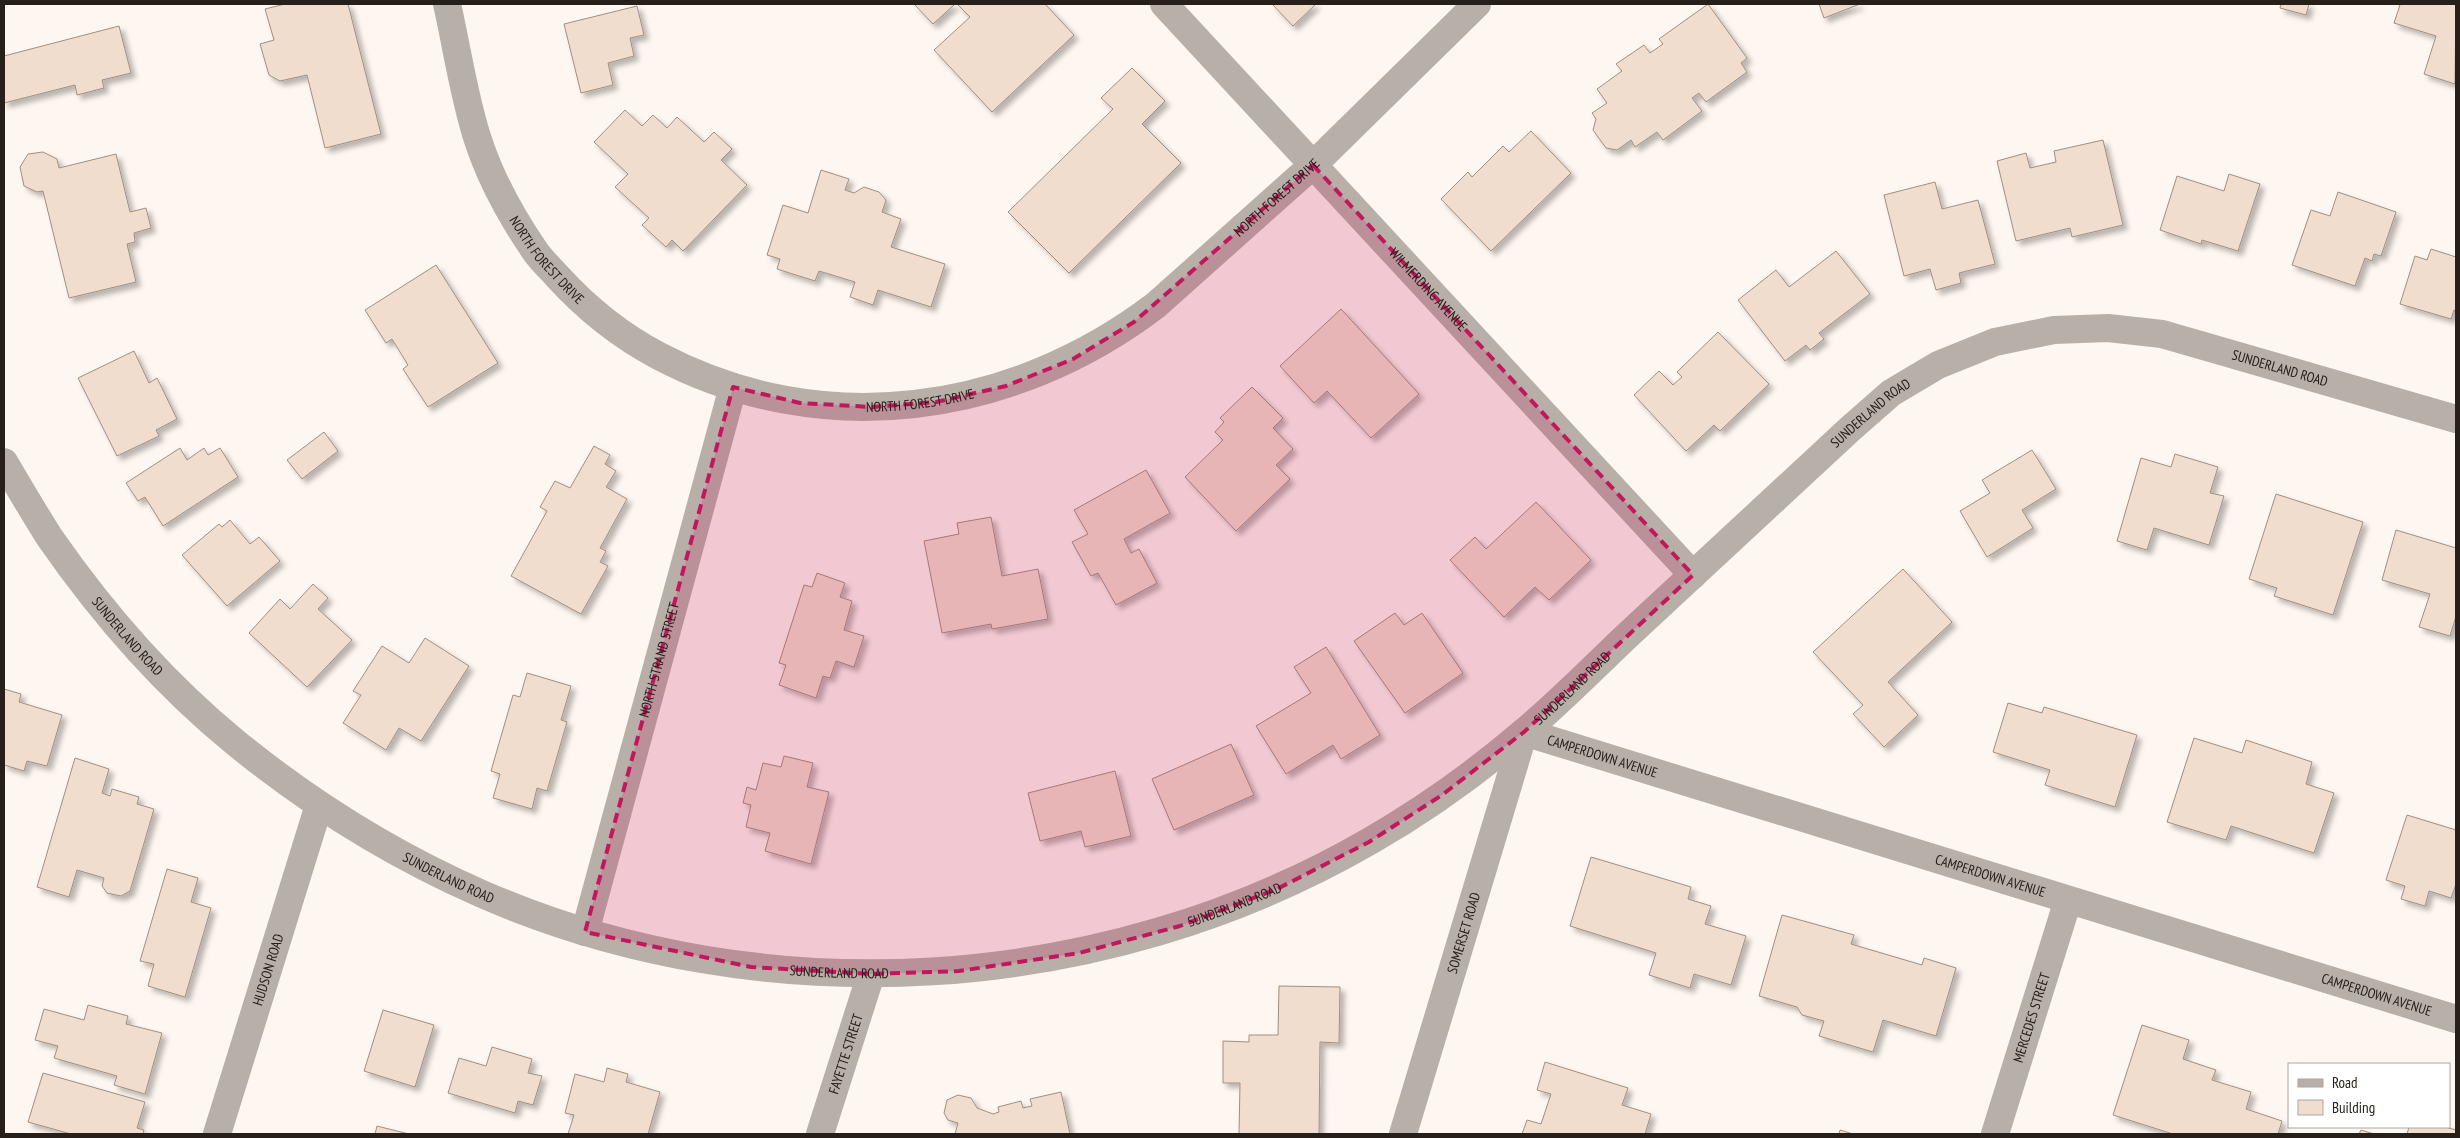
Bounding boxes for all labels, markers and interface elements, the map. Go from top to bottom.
street label: NORTH FOREST DRIVE [1230,155,1323,240]
street label: NORTH FOREST DRIVE [506,212,588,308]
street label: WILMERDING AVENUE [1385,244,1471,335]
street label: SUNDERLAND ROAD [2230,346,2330,390]
street label: SUNDERLAND ROAD [1827,374,1914,452]
street label: NORTH FOREST DRIVE [866,385,976,416]
street label: SUNDERLAND ROAD [88,593,167,679]
street label: NORTH STRAND STREET [635,600,683,719]
street label: SUNDERLAND ROAD [1530,647,1614,729]
street label: CAMPERDOWN AVENUE [1545,731,1660,782]
street label: SUNDERLAND ROAD [400,848,497,907]
street label: CAMPERDOWN AVENUE [1933,850,2048,901]
street label: SUNDERLAND ROAD [1185,878,1284,931]
street label: SOMERSET ROAD [1443,890,1484,976]
street label: HUDSON ROAD [248,932,288,1008]
street label: SUNDERLAND ROAD [789,961,889,982]
street label: CAMPERDOWN AVENUE [2319,969,2434,1020]
street label: MERCEDES STREET [2009,970,2054,1065]
street label: FAYETTE STREET [824,1011,867,1096]
legend [2288,1063,2450,1128]
text: Road [2332,1073,2358,1092]
text: Building [2332,1098,2375,1117]

